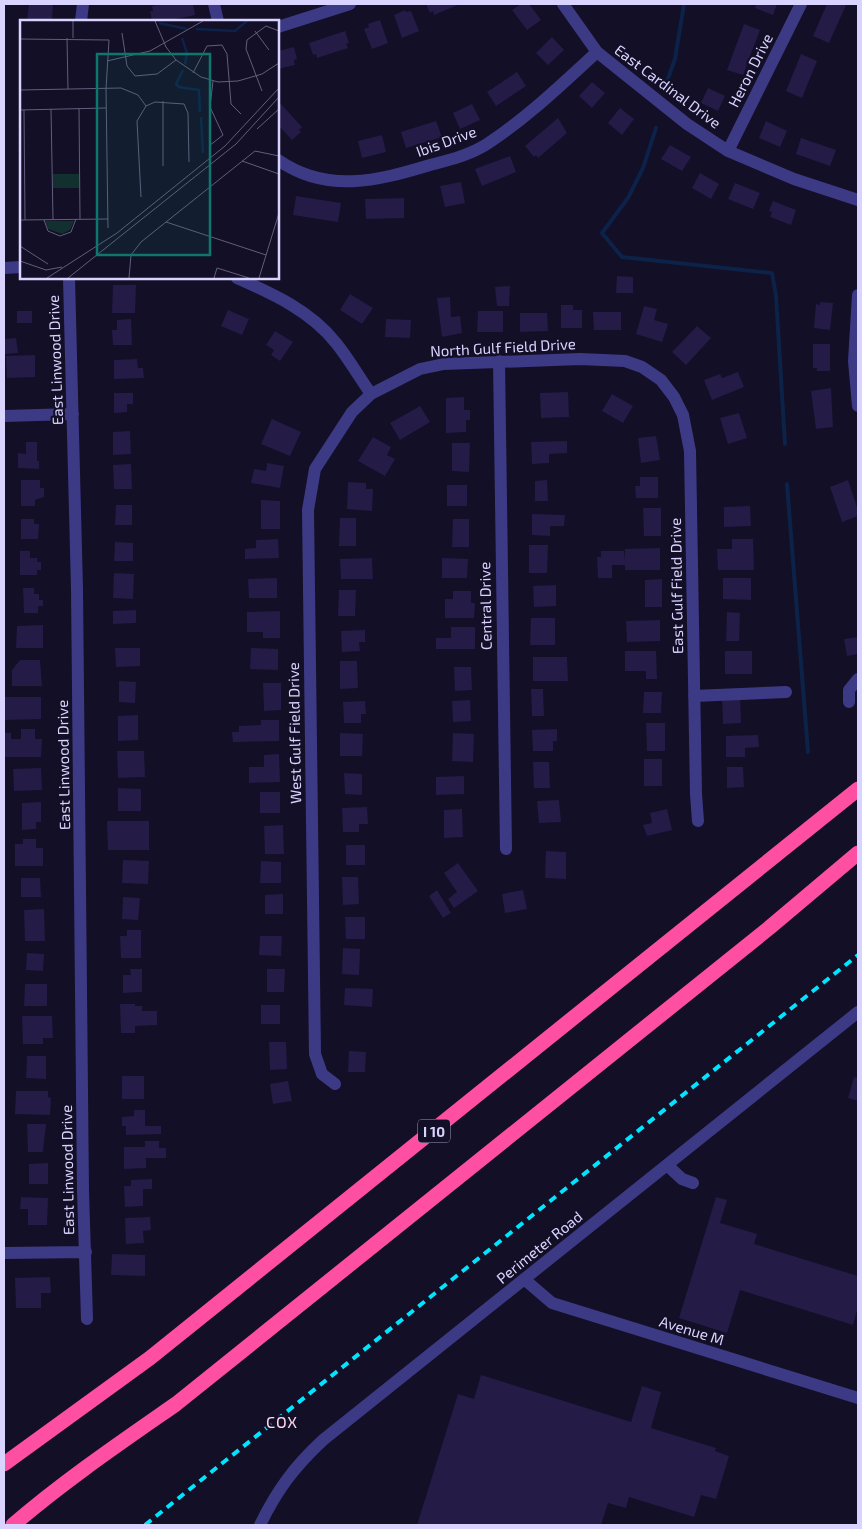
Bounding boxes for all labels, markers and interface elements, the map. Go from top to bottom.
inset map [20,20,279,279]
street label: Heron Drive [724,30,776,110]
street label: East Cardinal Drive [611,40,725,132]
street label: Ibis Drive [413,122,479,160]
street label: East Linwood Drive [44,295,66,425]
street label: North Gulf Field Drive [430,334,576,360]
street label: East Gulf Field Drive [666,518,686,654]
street label: Central Drive [475,562,495,650]
street label: West Gulf Field Drive [284,662,304,804]
street label: East Linwood Drive [53,700,73,830]
street label: East Linwood Drive [57,1105,77,1235]
road number: I 10 [418,1120,450,1142]
street label: Perimeter Road [492,1207,586,1287]
street label: Avenue M [657,1312,727,1348]
district label: COX [266,1412,298,1431]

